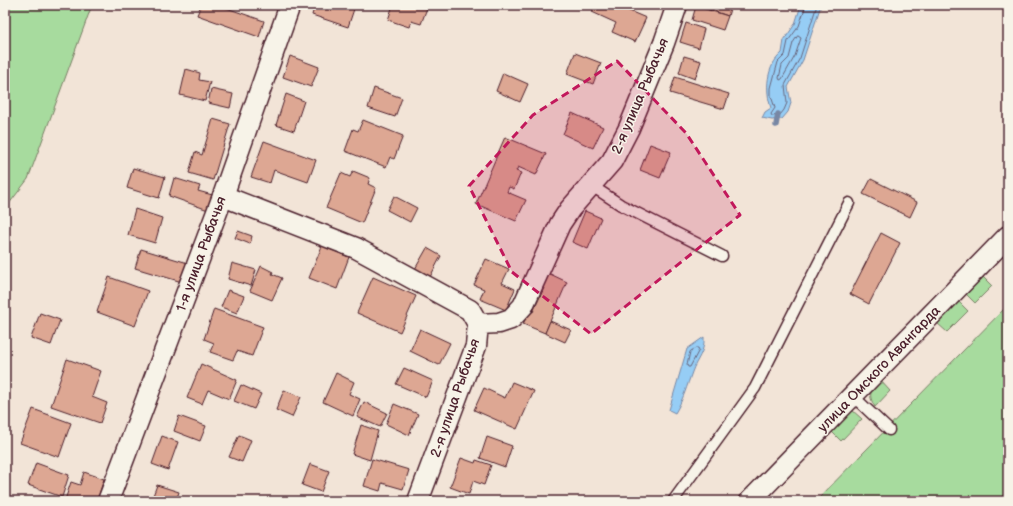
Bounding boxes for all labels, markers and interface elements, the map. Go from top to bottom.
street label: 2-я улица Рыбачья [608,35,672,157]
street label: 1-я улица Рыбачья [172,194,230,314]
street label: улица Омского Авангарда [814,302,944,436]
street label: 2-я улица Рыбачья [427,336,483,460]

